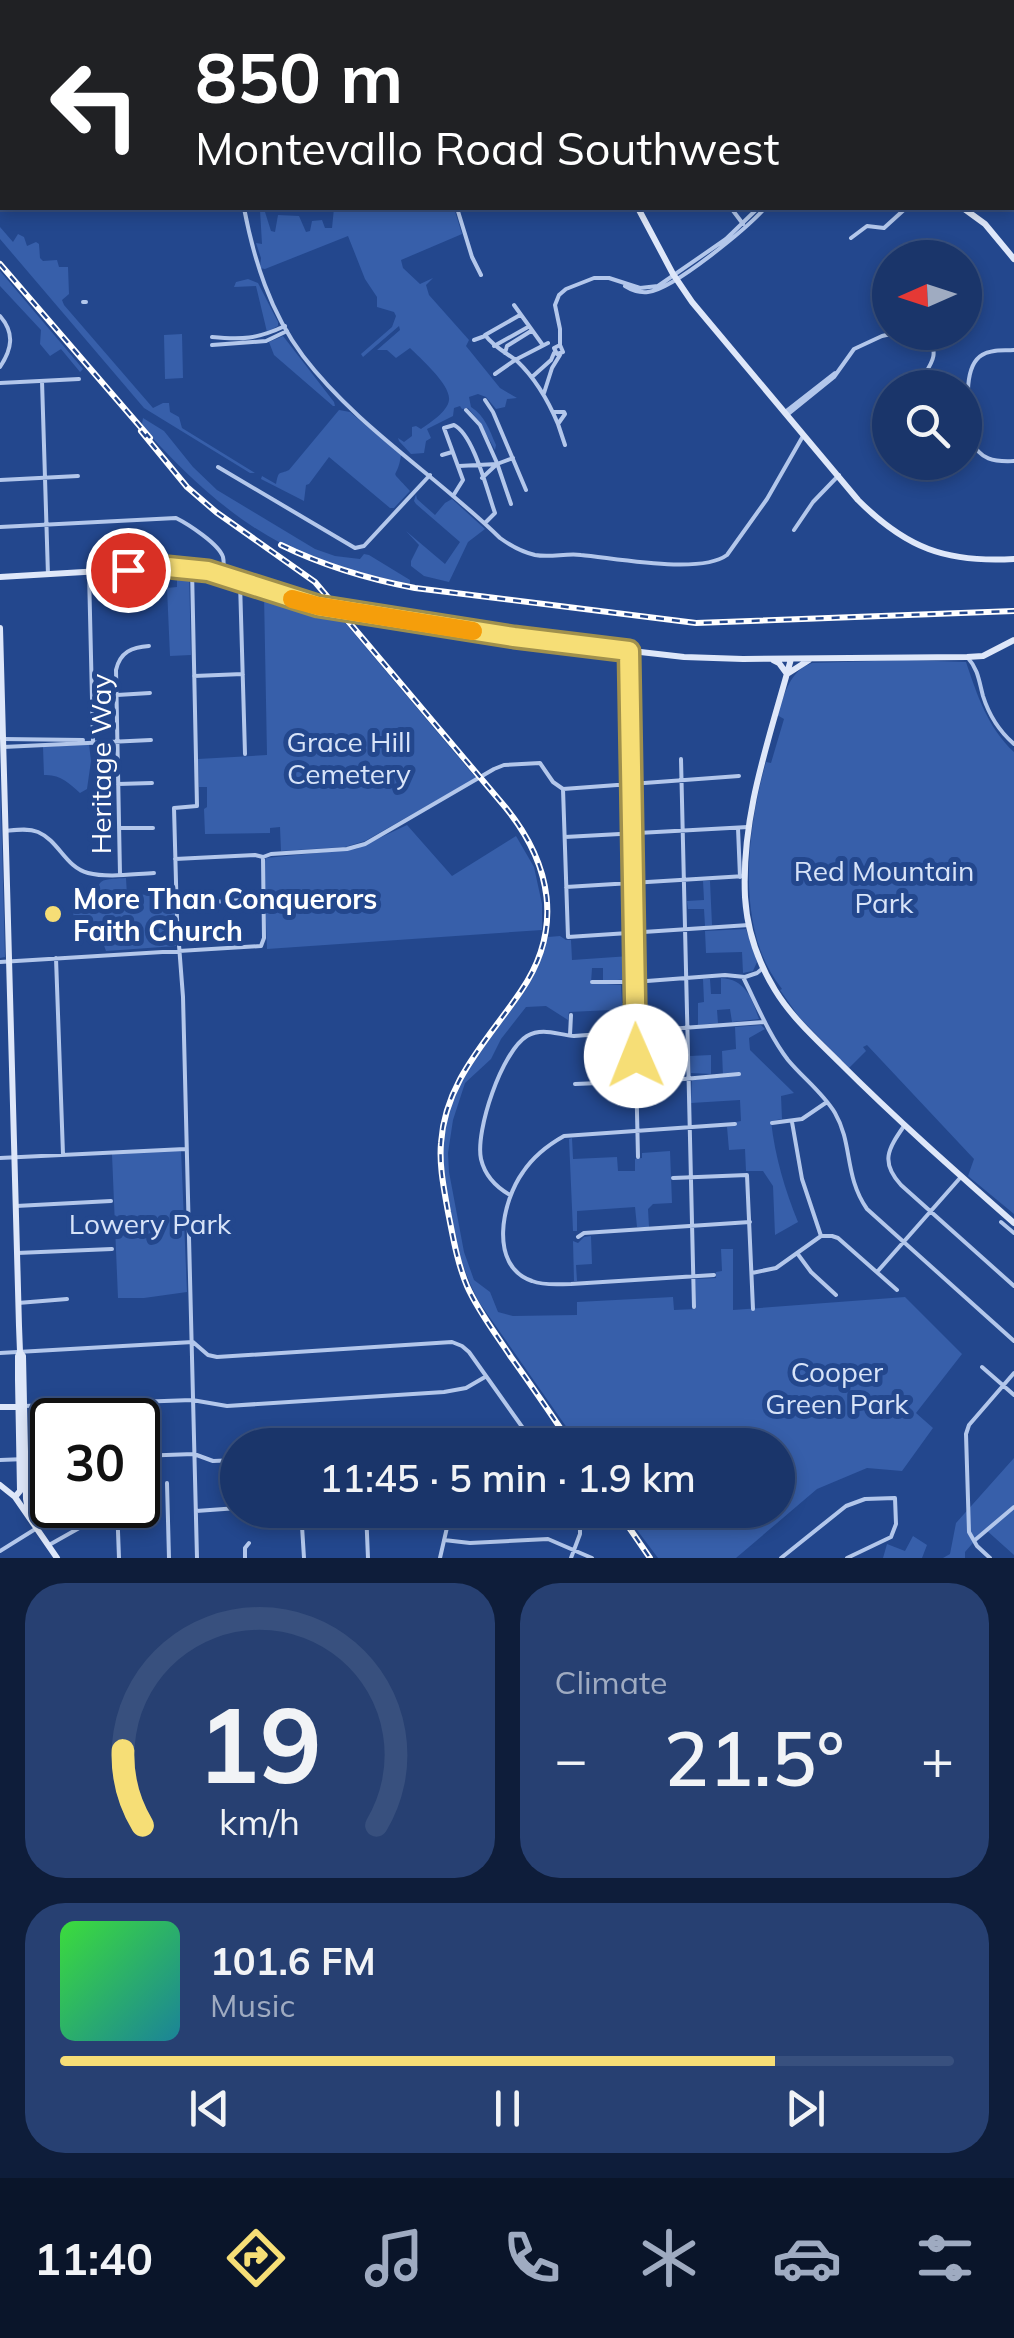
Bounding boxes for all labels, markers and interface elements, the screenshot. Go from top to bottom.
text: 850 m [195,33,403,121]
icon: left [30,40,160,170]
text: Montevallo Road Southwest [195,120,779,176]
north arrow [872,240,982,350]
map controls [872,240,982,480]
button: search [872,370,982,480]
pin [86,528,171,613]
icon: arrive [101,543,156,598]
street label: Heritage Way [83,674,118,854]
park label: Grace Hill Cemetery [287,724,411,791]
park label: Red Mountain Park [794,853,974,920]
place label: More Than Conquerors Faith Church [73,881,377,948]
marker: More Than Conquerors Faith Church [42,903,64,925]
position arrow [584,1004,688,1108]
park label: Lowery Park [69,1206,232,1241]
park label: Cooper Green Park [765,1354,909,1421]
speed limit sign: 30 [30,1398,160,1528]
text: 11:45 · 5 min · 1.9 km [319,1454,696,1502]
text: Climate [555,1662,667,1702]
text: 19 [197,1678,322,1809]
text: 21.5° [664,1711,845,1805]
text: − [555,1724,588,1793]
text: + [921,1724,954,1793]
text: km/h [219,1799,300,1844]
text: 101.6 FM [210,1937,376,1985]
text: Music [210,1985,295,2025]
icon: previous [182,2081,237,2136]
icon: pause [480,2081,535,2136]
icon: next [778,2081,833,2136]
icon: directions [221,2223,291,2293]
icon: music [359,2223,429,2293]
icon: phone [497,2223,567,2293]
icon: climate [634,2223,704,2293]
icon: car [772,2223,842,2293]
icon: filters [910,2223,980,2293]
text: 11:40 [34,2230,153,2286]

